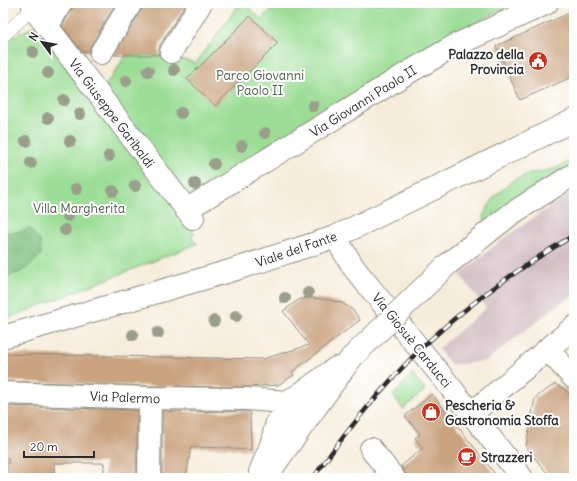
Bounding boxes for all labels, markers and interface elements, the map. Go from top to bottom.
north arrow [22,22,62,62]
text: N [26,30,41,44]
place label: Palazzo della Provincia [448,46,525,78]
public building icon: Palazzo della Provincia [527,50,549,72]
street label: Via Giuseppe Garibaldi [65,55,158,171]
street label: Via Giovanni Paolo II [307,62,420,141]
park label: Parco Giovanni Paolo II [216,67,304,99]
park label: Villa Margherita [33,200,125,217]
street label: Viale del Fante [253,228,339,271]
street label: Via Giosuè Carducci [368,290,455,391]
street label: Via Palermo [89,388,160,407]
place label: Pescheria & Gastronomia Stoffa [445,397,559,429]
shop icon: Pescheria & Gastronomia Stoffa [420,401,442,423]
scale bar [24,433,94,459]
text: 20 m [30,439,58,454]
cafe icon: Strazzeri [456,446,478,468]
place label: Strazzeri [481,449,532,466]

